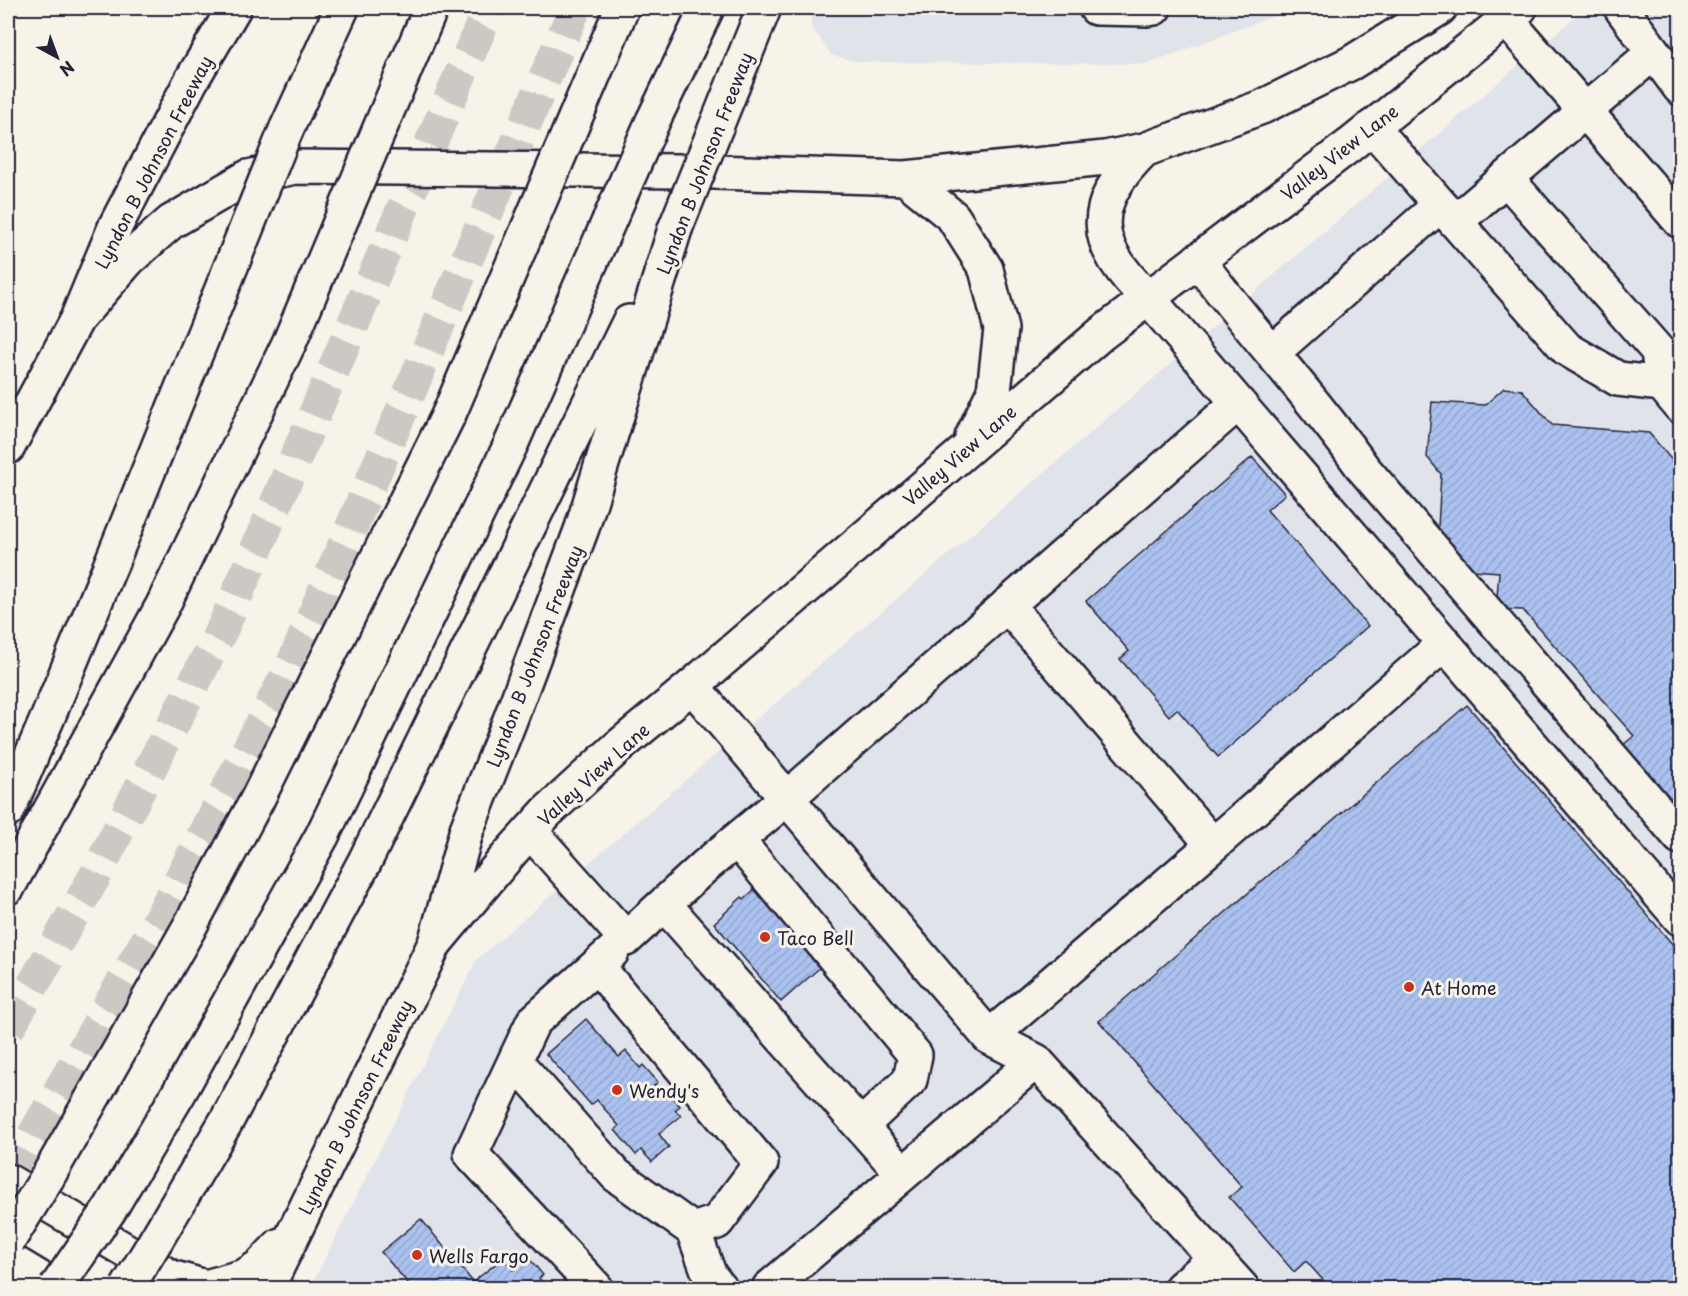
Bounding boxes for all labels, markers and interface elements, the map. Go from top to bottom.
north arrow [27,27,87,87]
street label: Lyndon B Johnson Freeway [649,48,759,278]
street label: Lyndon B Johnson Freeway [87,51,219,273]
text: N [55,56,80,82]
street label: Valley View Lane [1275,98,1403,206]
street label: Valley View Lane [896,398,1022,512]
street label: Lyndon B Johnson Freeway [479,541,589,771]
street label: Valley View Lane [531,716,655,832]
place label: Taco Bell [777,924,854,951]
marker: Taco Bell [758,930,772,944]
place label: At Home [1421,974,1497,1001]
marker: At Home [1402,980,1416,994]
street label: Lyndon B Johnson Freeway [291,995,419,1219]
place label: Wendy's [629,1077,699,1104]
marker: Wendy's [610,1083,624,1097]
place label: Wells Fargo [429,1242,529,1269]
marker: Wells Fargo [410,1248,424,1262]

